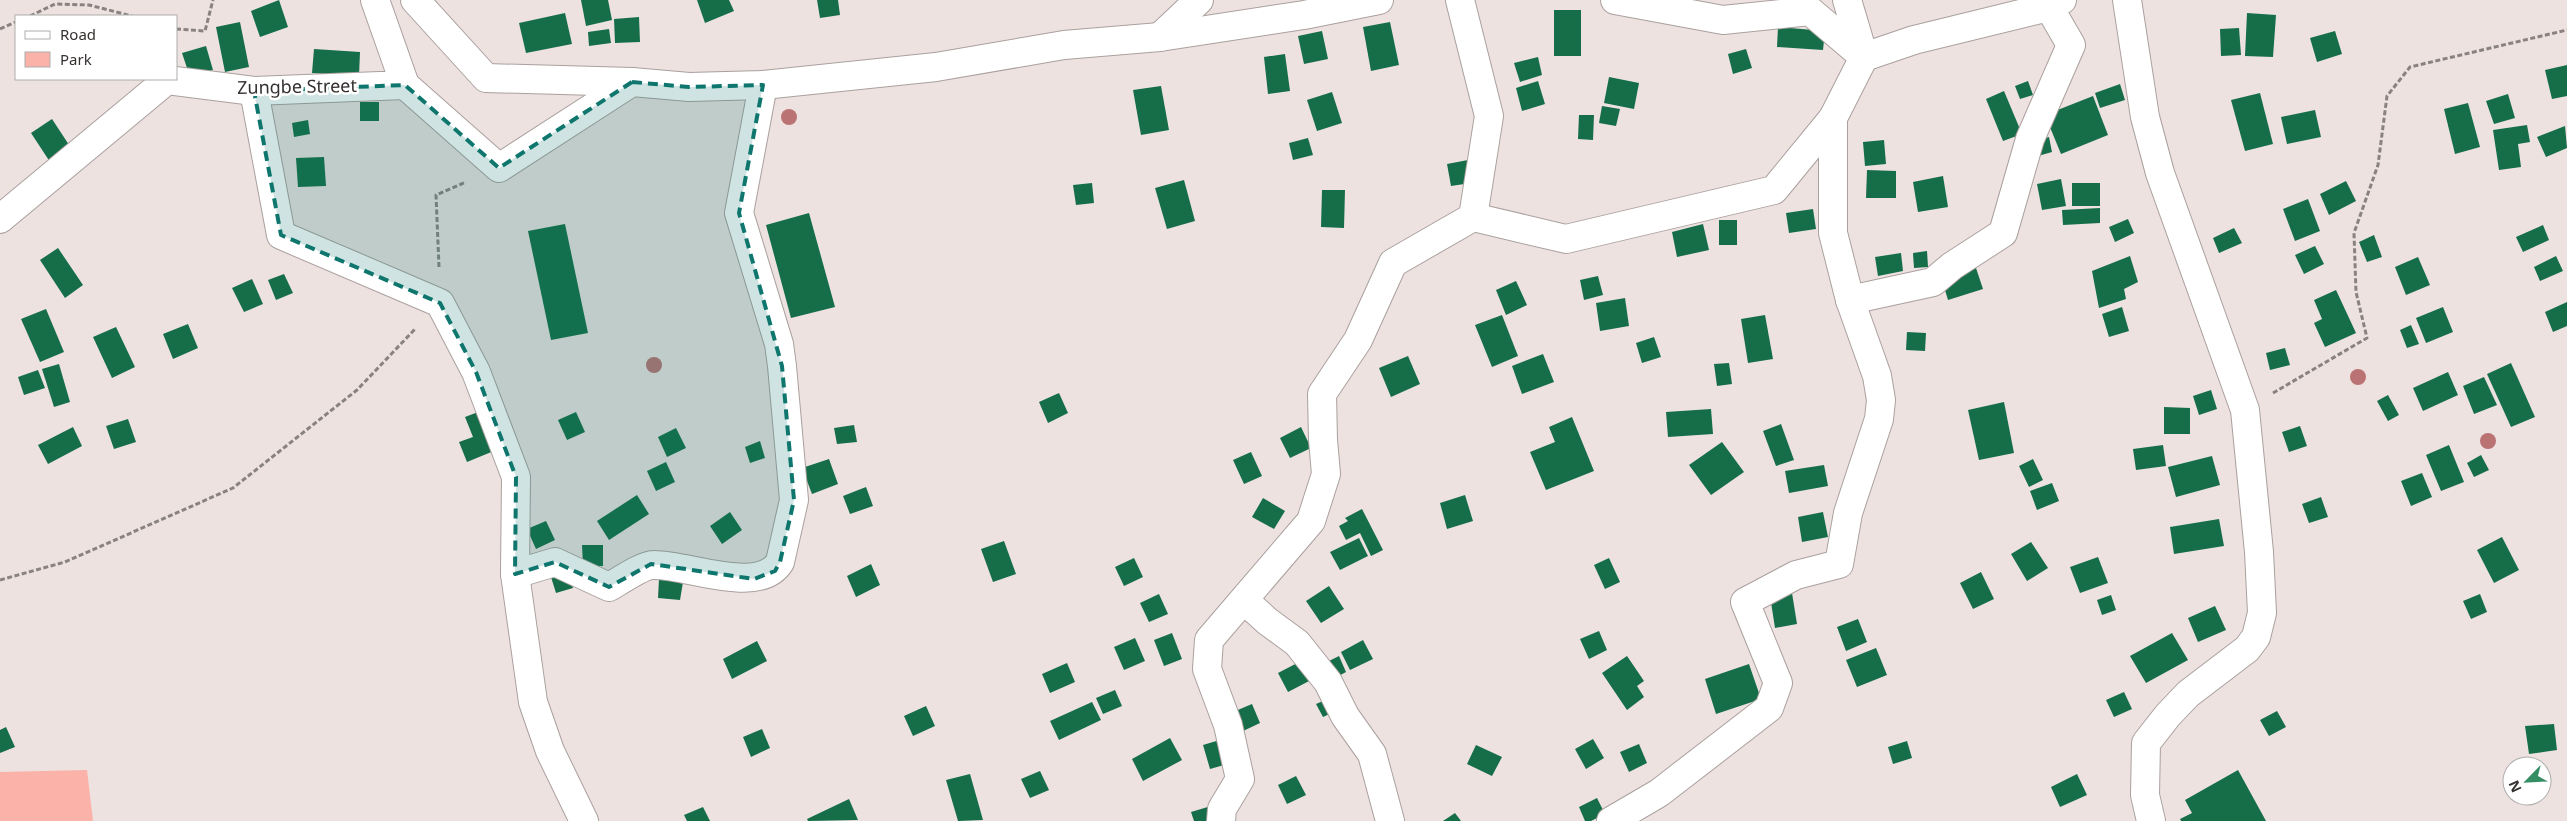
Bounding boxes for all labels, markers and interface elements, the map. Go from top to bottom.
legend [15,15,178,80]
text: Road [60,24,96,44]
text: Park [60,49,92,69]
street label: Zungbe Street [237,73,358,99]
north arrow [2502,756,2552,806]
text: N [2504,777,2526,796]

